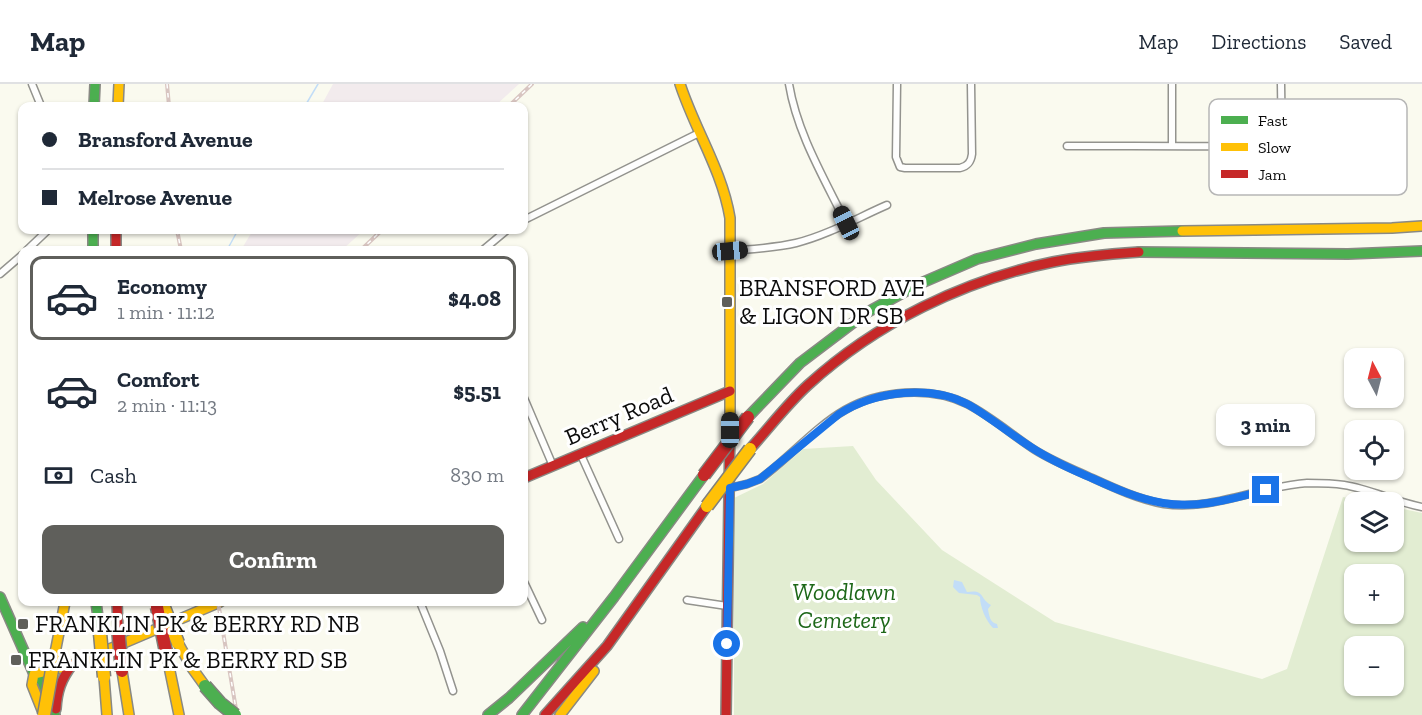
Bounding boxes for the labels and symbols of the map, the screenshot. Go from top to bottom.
legend [1209,99,1407,195]
text: Fast [1258,111,1287,130]
text: Slow [1258,138,1292,157]
text: Jam [1258,165,1287,184]
car [830,203,862,243]
car [711,240,749,262]
place label: BRANSFORD AVE & LIGON DR SB [739,273,925,330]
marker: BRANSFORD AVE & LIGON DR SB [720,295,734,309]
north arrow [1344,348,1404,408]
street label: Berry Road [560,380,677,451]
callout: 3 min [1216,403,1316,445]
car [721,412,739,448]
route end [1252,476,1279,503]
park label: Woodlawn Cemetery [792,577,896,634]
place label: FRANKLIN PK & BERRY RD NB [35,609,359,638]
marker: FRANKLIN PK & BERRY RD NB [16,617,30,631]
route start [713,630,740,657]
place label: FRANKLIN PK & BERRY RD SB [28,645,348,674]
marker: FRANKLIN PK & BERRY RD SB [9,653,23,667]

